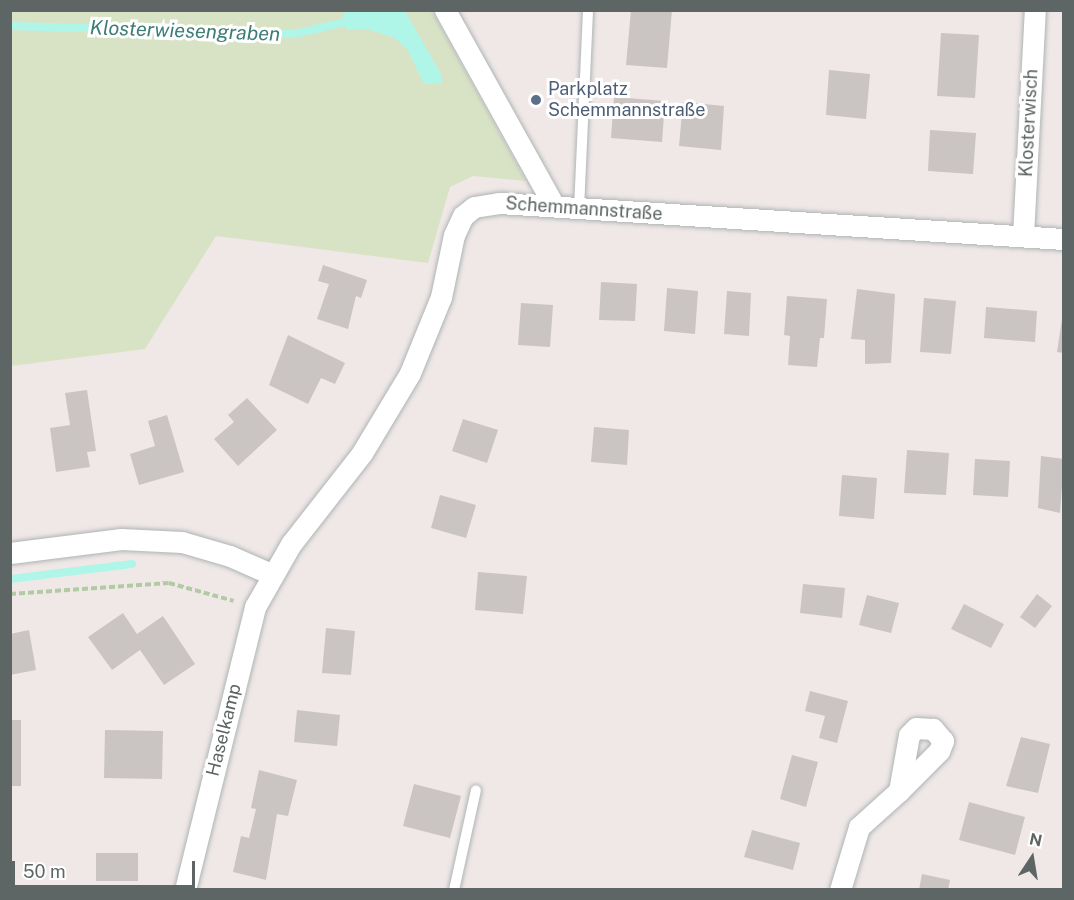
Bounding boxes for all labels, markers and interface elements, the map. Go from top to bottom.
water label: Klosterwiesengraben [89,16,281,46]
street label: Klosterwisch [1015,68,1043,178]
place label: Parkplatz Schemmannstraße [548,79,705,122]
marker: Parkplatz Schemmannstraße [529,93,543,107]
street label: Schemmannstraße [505,193,663,225]
street label: Haselkamp [202,682,246,778]
north arrow [1002,828,1062,888]
text: N [1028,829,1044,850]
scale bar [15,849,198,887]
text: 50 m [23,861,66,882]

